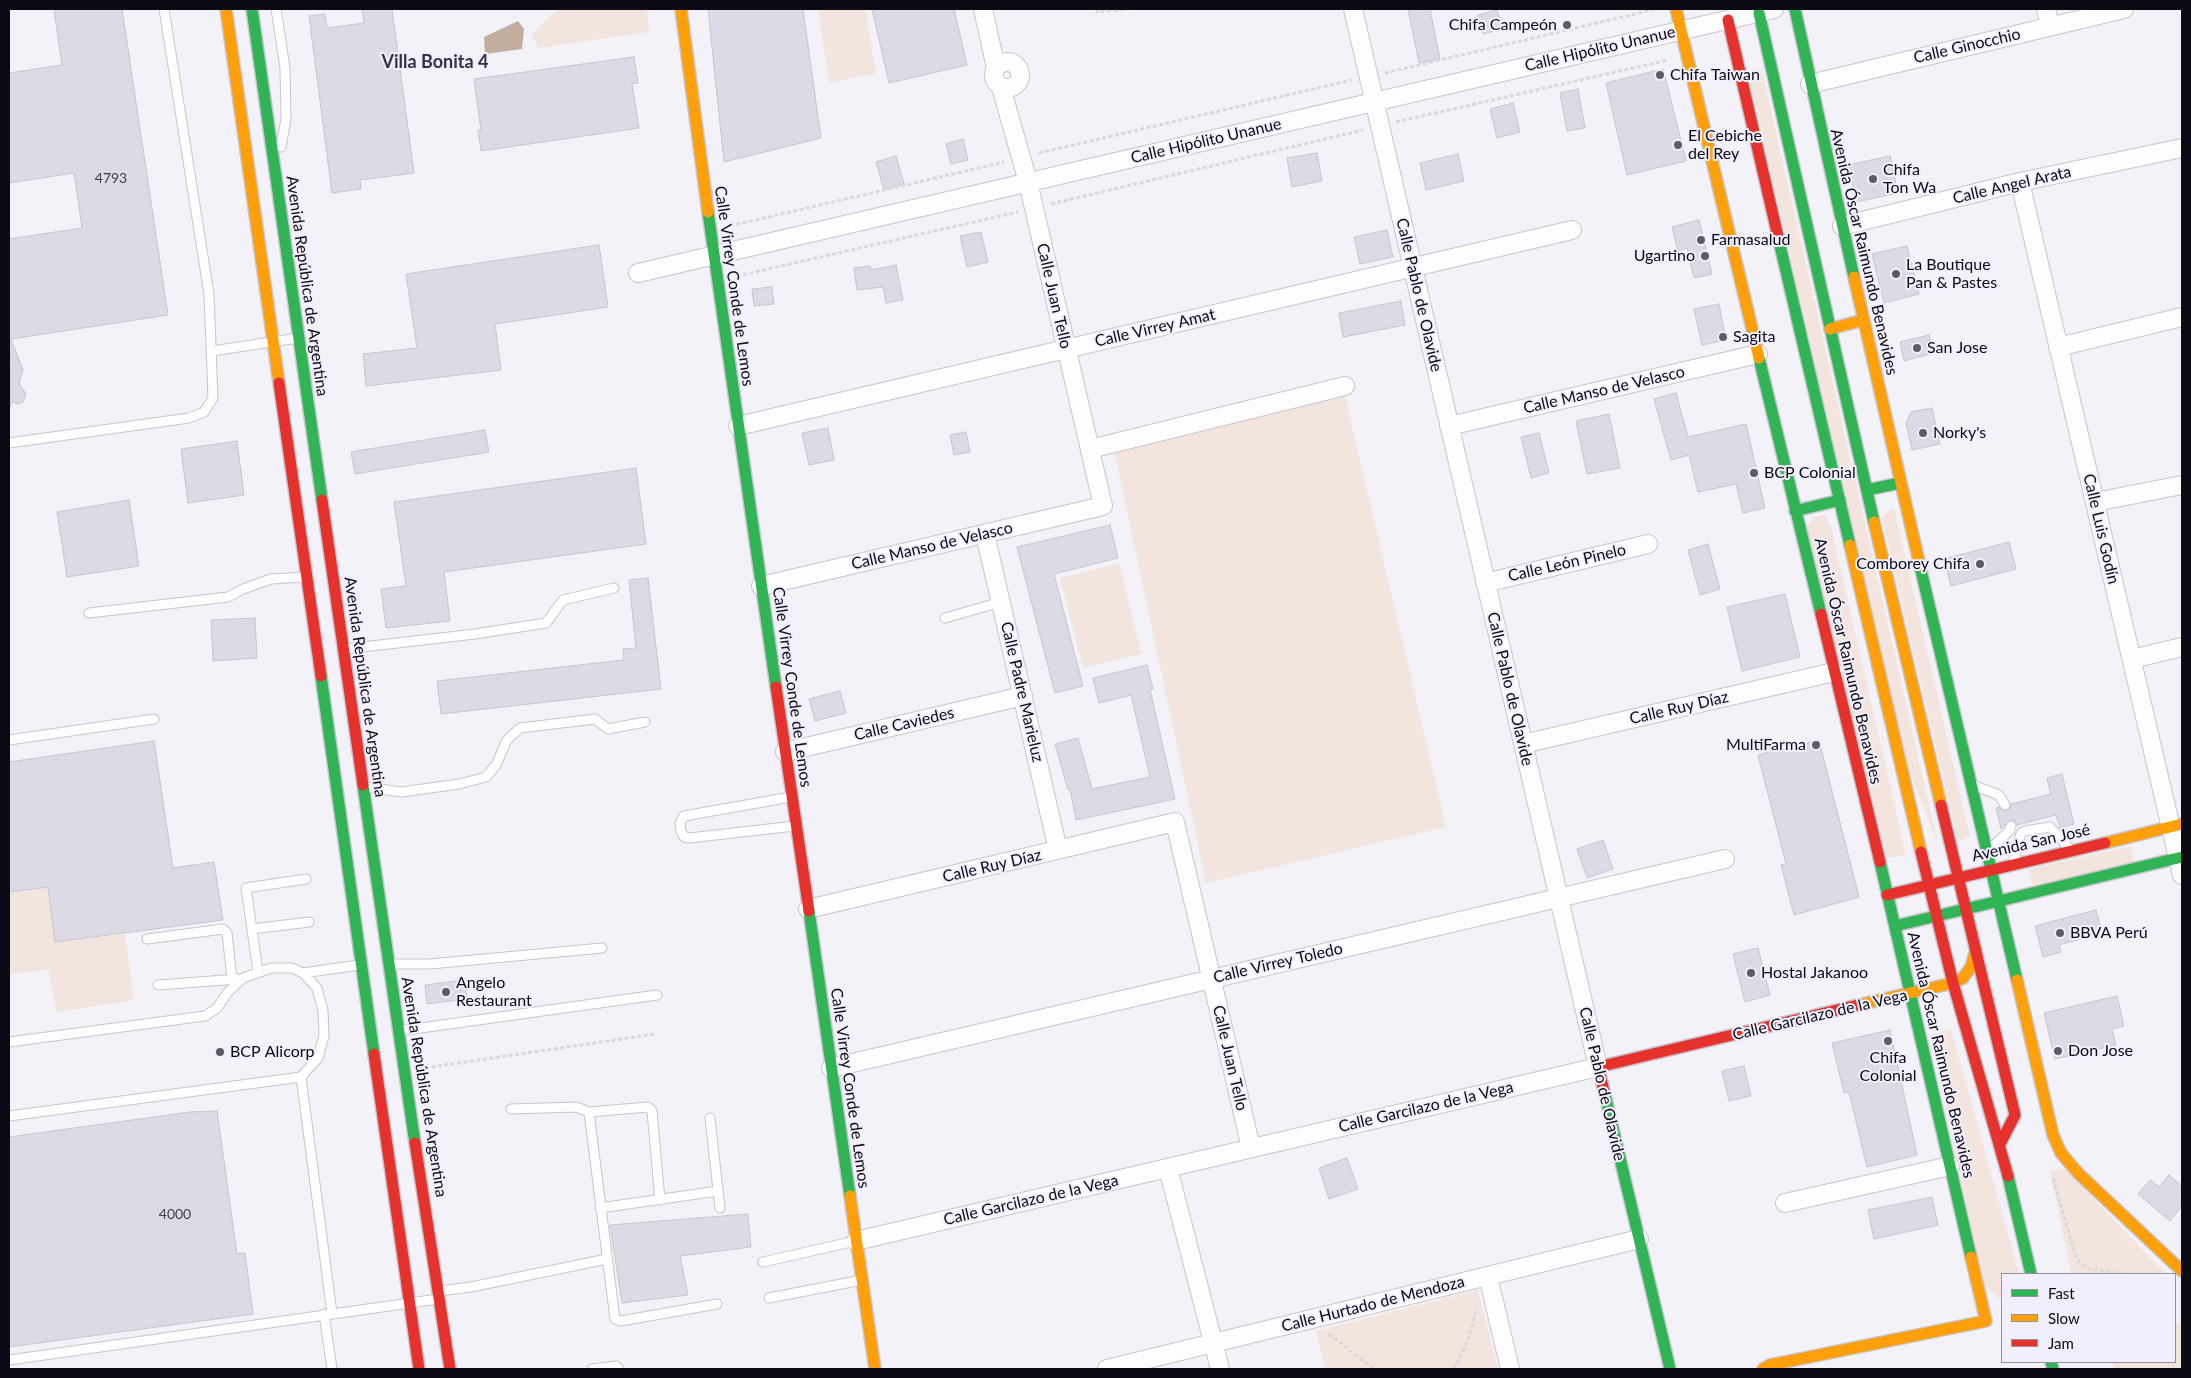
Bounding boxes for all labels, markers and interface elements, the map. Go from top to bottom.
place label: Chifa Campeón [1449,15,1557,35]
marker: Chifa Campeón [1561,19,1573,31]
street label: Calle Hipólito Unanue [1523,22,1677,76]
street label: Calle Ginocchio [1912,24,2022,68]
district label: Villa Bonita 4 [382,51,488,73]
place label: Chifa Taiwan [1670,65,1760,85]
marker: Chifa Taiwan [1654,69,1666,81]
street label: Calle Hipólito Unanue [1129,114,1283,168]
place label: El Cebiche del Rey [1688,126,1762,164]
street label: Avenida Óscar Raimundo Benavides [1826,127,1902,377]
marker: El Cebiche del Rey [1672,139,1684,151]
place label: Chifa Ton Wa [1883,160,1936,198]
street label: Calle Angel Arata [1951,162,2073,208]
house number: 4793 [95,170,127,186]
marker: Chifa Ton Wa [1867,173,1879,185]
street label: Avenida República de Argentina [282,174,332,398]
street label: Calle Virrey Conde de Lemos [710,185,758,387]
street label: Calle Pablo de Olavide [1392,216,1446,374]
place label: Farmasalud [1711,230,1790,250]
marker: Farmasalud [1695,234,1707,246]
street label: Calle Juan Tello [1033,241,1075,351]
place label: Ugartino [1634,246,1695,266]
marker: Ugartino [1699,250,1711,262]
place label: La Boutique Pan & Pastes [1906,255,1997,293]
marker: La Boutique Pan & Pastes [1890,268,1902,280]
street label: Calle Virrey Amat [1093,305,1217,351]
place label: Sagita [1733,327,1775,347]
marker: Sagita [1717,331,1729,343]
place label: San Jose [1927,338,1987,358]
marker: San Jose [1911,342,1923,354]
street label: Calle Manso de Velasco [1521,362,1687,418]
place label: Norky's [1933,423,1986,443]
marker: Norky's [1917,427,1929,439]
place label: BCP Colonial [1764,463,1856,483]
marker: BCP Colonial [1748,467,1760,479]
street label: Calle Luis Godín [2079,472,2123,586]
street label: Calle Manso de Velasco [849,518,1015,574]
street label: Avenida Óscar Raimundo Benavides [1810,536,1886,786]
street label: Calle León Pinelo [1506,540,1628,586]
place label: Comborey Chifa [1856,554,1970,574]
marker: Comborey Chifa [1974,558,1986,570]
street label: Avenida República de Argentina [340,575,390,799]
street label: Calle Virrey Conde de Lemos [768,586,816,788]
street label: Calle Pablo de Olavide [1483,610,1537,768]
street label: Calle Padre Marieluz [996,620,1048,764]
street label: Calle Ruy Díaz [1628,687,1730,729]
street label: Calle Caviedes [852,703,956,745]
place label: MultiFarma [1726,735,1806,755]
marker: MultiFarma [1810,739,1822,751]
street label: Avenida San José [1970,820,2092,866]
street label: Calle Ruy Díaz [941,845,1043,887]
place label: BBVA Perú [2070,923,2148,943]
marker: BBVA Perú [2054,927,2066,939]
street label: Avenida Óscar Raimundo Benavides [1903,930,1979,1180]
street label: Calle Virrey Toledo [1211,939,1345,987]
place label: Hostal Jakanoo [1761,963,1868,983]
marker: Hostal Jakanoo [1745,967,1757,979]
place label: Angelo Restaurant [456,973,532,1011]
street label: Avenida República de Argentina [397,976,451,1198]
marker: Angelo Restaurant [440,986,452,998]
street label: Calle Garcilazo de la Vega [1731,986,1909,1044]
street label: Calle Virrey Conde de Lemos [826,987,874,1189]
street label: Calle Juan Tello [1209,1003,1251,1113]
street label: Calle Pablo de Olavide [1575,1005,1629,1163]
marker: Chifa Colonial [1882,1035,1894,1047]
place label: Don Jose [2068,1041,2133,1061]
place label: BCP Alicorp [230,1042,315,1062]
marker: Don Jose [2052,1045,2064,1057]
marker: BCP Alicorp [214,1046,226,1058]
place label: Chifa Colonial [1860,1048,1916,1086]
street label: Calle Garcilazo de la Vega [1337,1078,1515,1136]
street label: Calle Garcilazo de la Vega [942,1171,1120,1229]
house number: 4000 [159,1206,191,1222]
street label: Calle Hurtado de Mendoza [1280,1272,1466,1336]
legend [2001,1273,2176,1363]
text: Fast [2048,1284,2075,1302]
text: Slow [2048,1309,2080,1327]
text: Jam [2048,1334,2074,1352]

